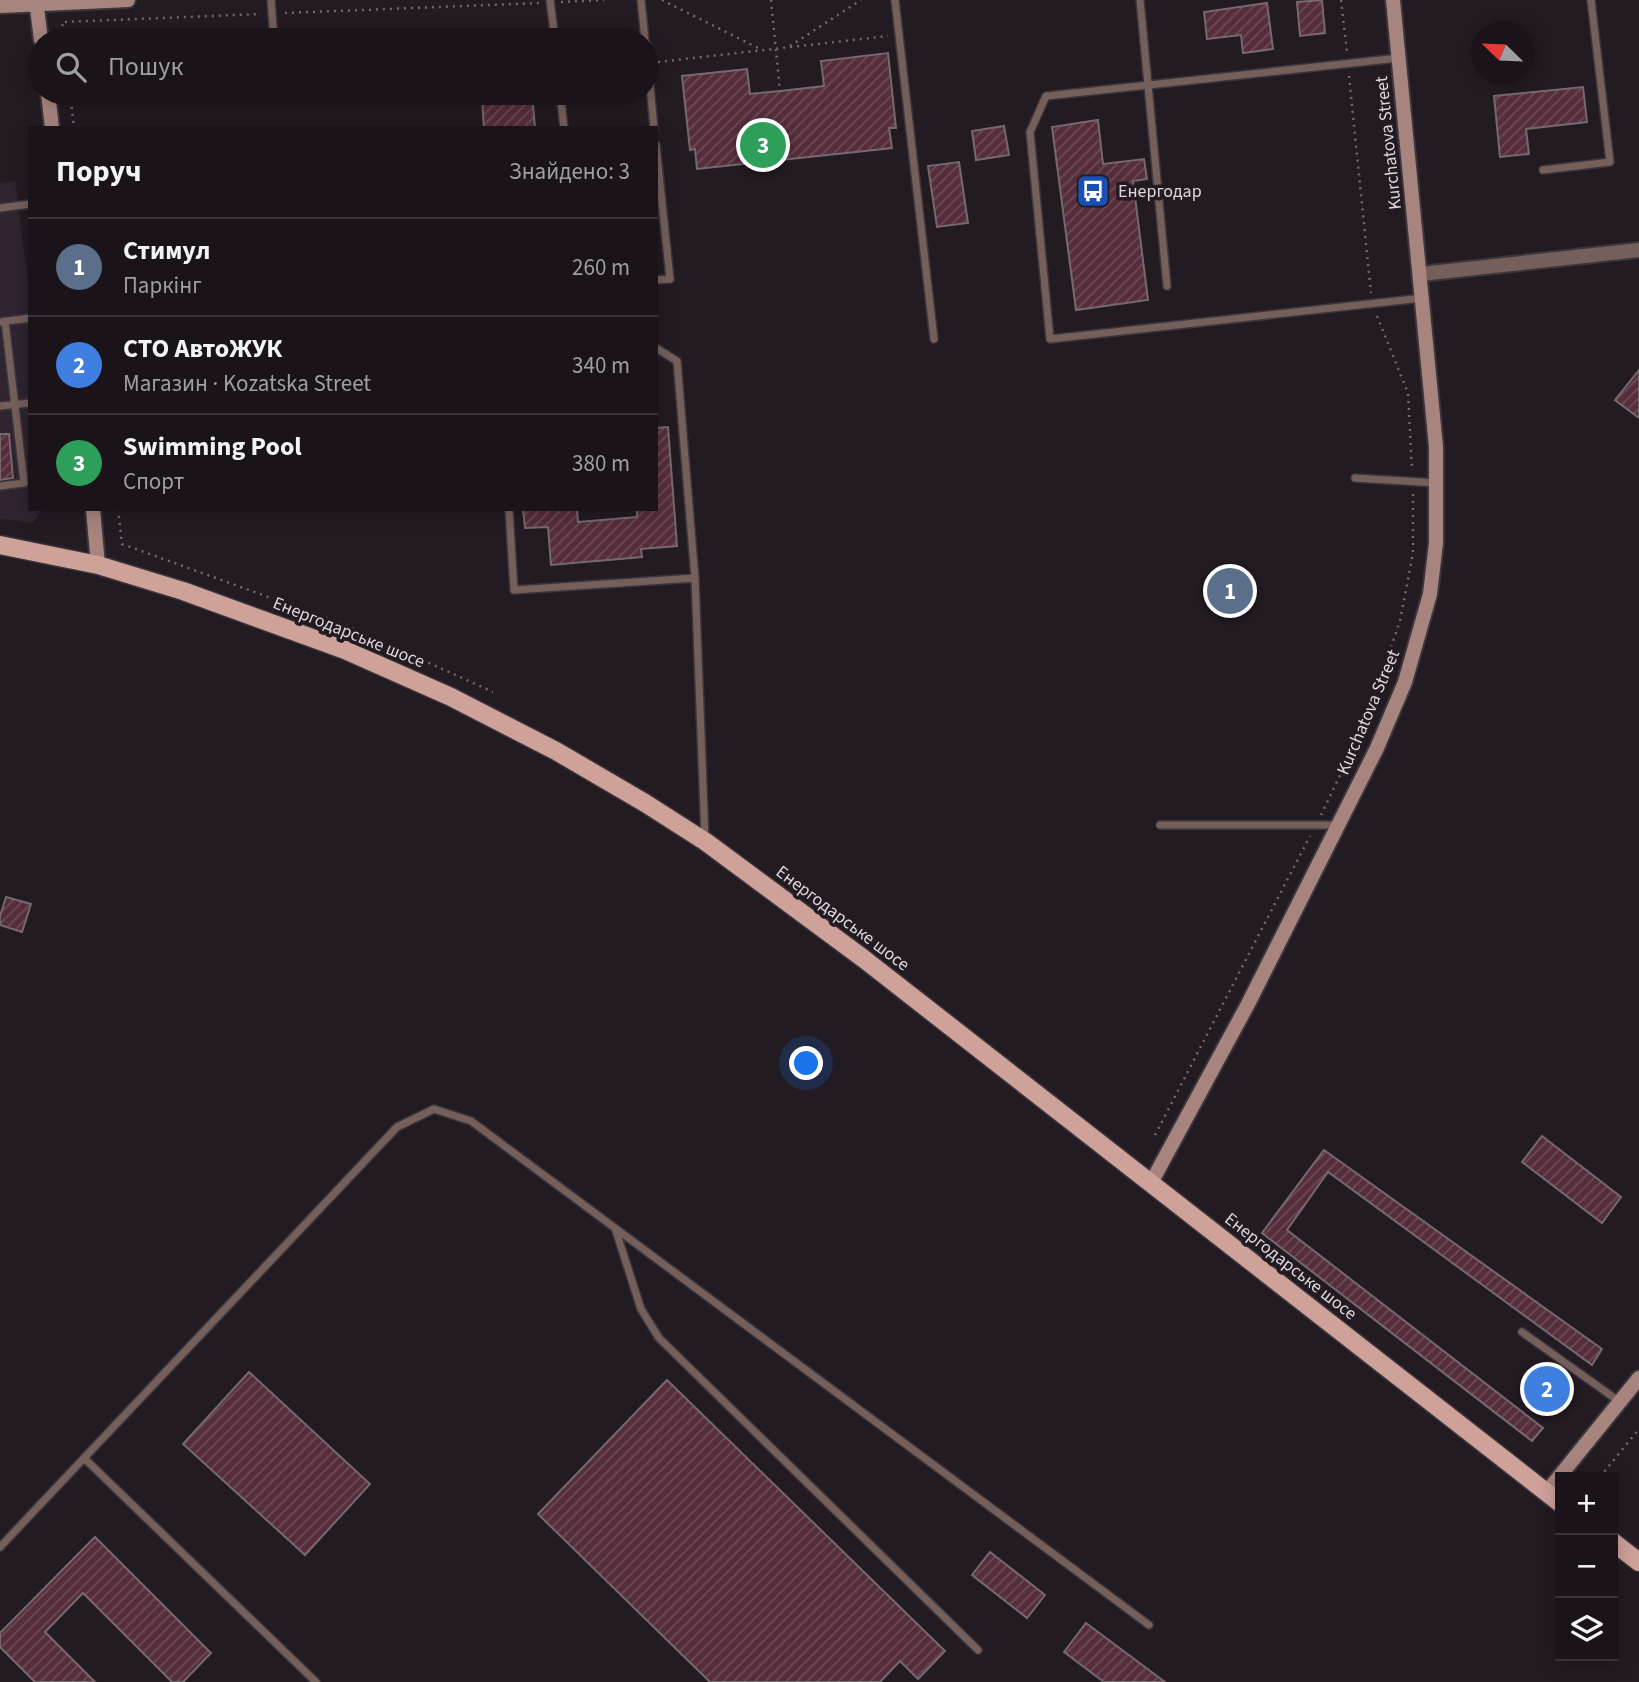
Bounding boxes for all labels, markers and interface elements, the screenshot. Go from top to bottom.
north arrow [1471,21,1534,84]
search box [28,28,658,105]
icon: search [52,48,90,86]
text: Пошук [108,48,183,85]
street label: Kurchatova Street [1369,75,1408,211]
pin: 3 [740,119,786,171]
text: Поруч [56,150,142,193]
text: Знайдено: 3 [509,155,630,188]
bus stop icon: Енергодар [1074,172,1112,210]
place label: Енергодар [1118,179,1202,204]
text: Стимул [123,232,210,269]
text: 1 [73,251,85,284]
text: 260 m [572,251,630,284]
text: Паркінг [123,269,202,302]
text: СТО АвтоЖУК [123,330,282,367]
text: 2 [73,349,85,382]
text: 340 m [572,349,630,382]
text: Магазин · Kozatska Street [123,367,371,400]
text: Swimming Pool [123,428,302,465]
text: 3 [73,447,85,480]
text: 380 m [572,447,630,480]
text: Спорт [123,465,184,498]
pin: 1 [1207,565,1253,617]
street label: Енергодарське шосе [269,591,429,674]
street label: Kurchatova Street [1331,646,1406,779]
street label: Енергодарське шосе [771,860,915,977]
your location [789,1046,823,1080]
street label: Енергодарське шосе [1219,1207,1362,1326]
pin: 2 [1524,1363,1570,1415]
map controls [1555,1472,1618,1661]
button: + [1555,1472,1618,1535]
button: − [1555,1535,1618,1598]
button: layers [1555,1598,1618,1661]

